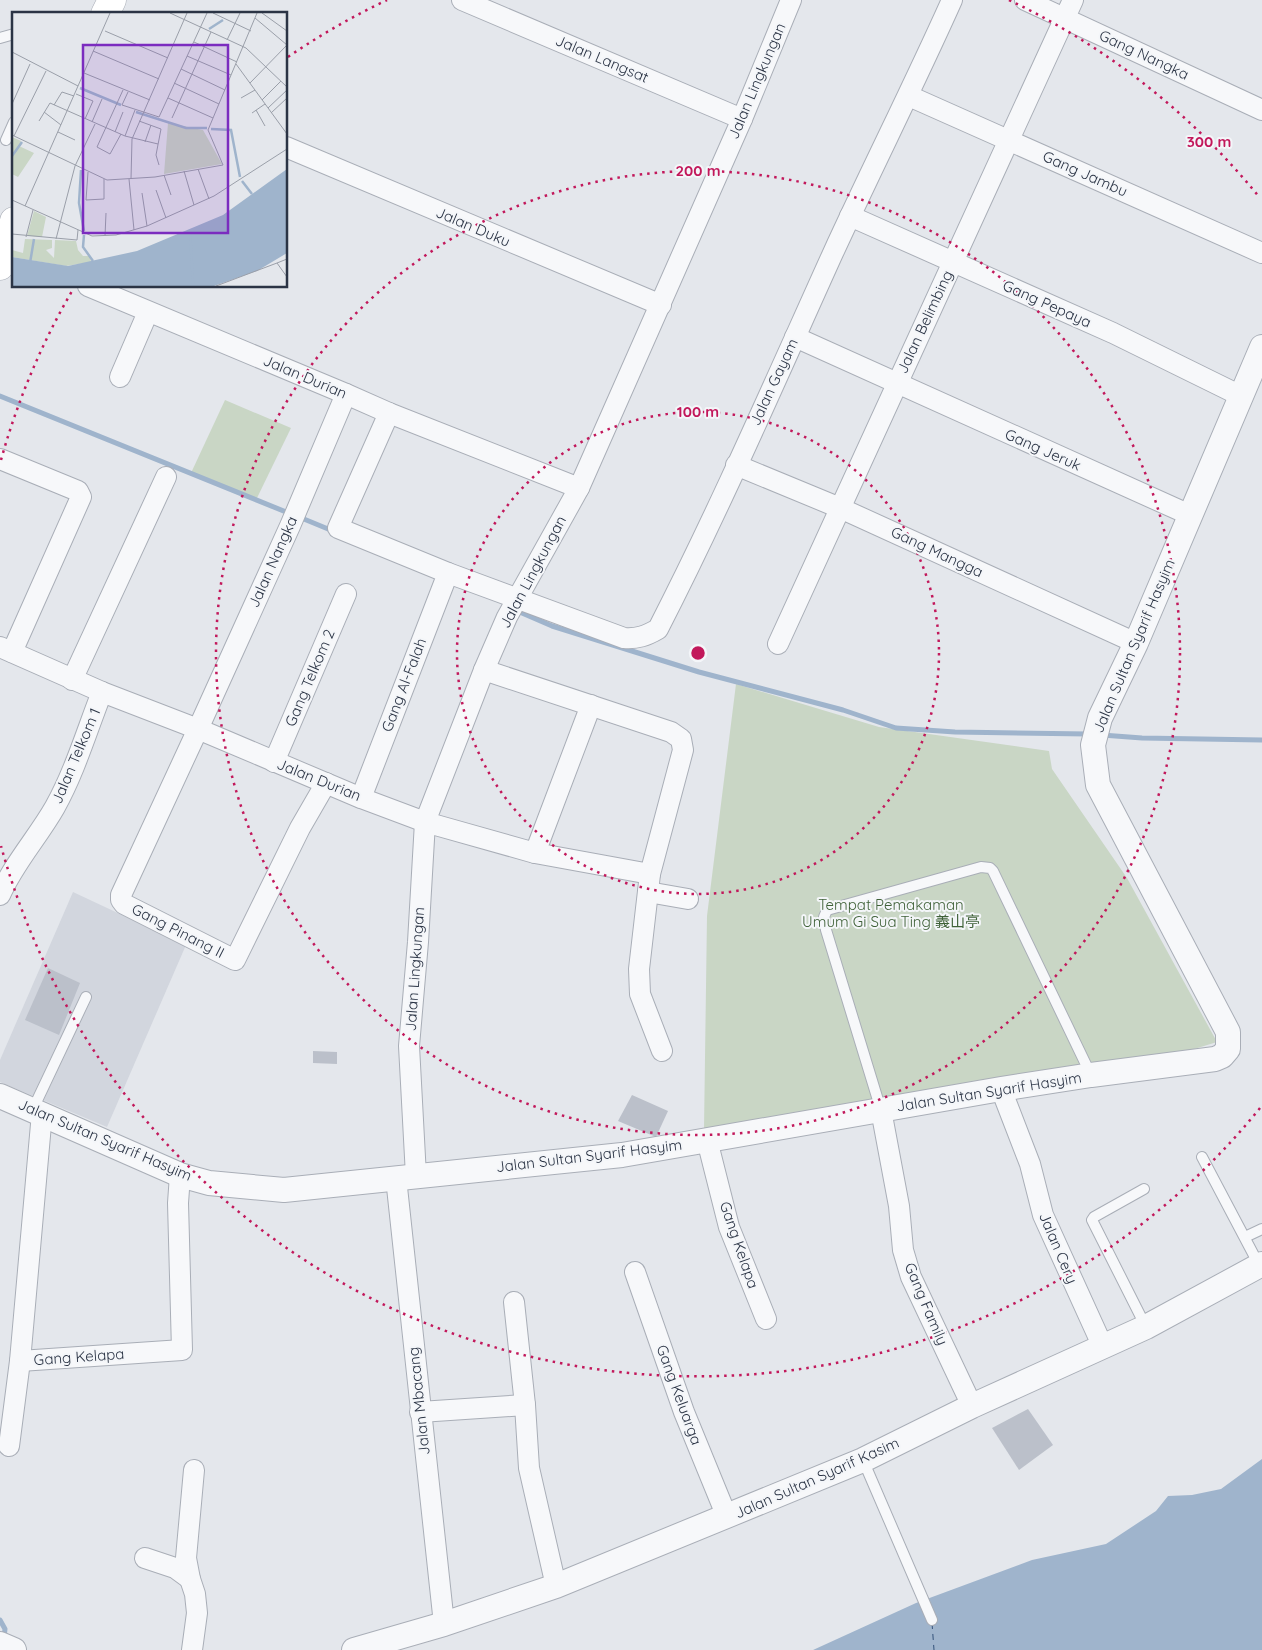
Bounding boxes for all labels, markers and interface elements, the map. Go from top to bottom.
inset map [12,12,288,288]
street label: Jalan Lingkungan [723,20,790,142]
street label: Gang Nangka [1096,25,1192,84]
street label: Jalan Langsat [553,30,652,87]
text: 300 m [1187,132,1231,151]
street label: Gang Jambu [1040,146,1131,201]
text: 200 m [676,161,721,180]
street label: Jalan Duku [433,202,513,251]
street label: Jalan Belimbing [892,267,957,377]
street label: Gang Pepaya [1000,276,1094,332]
street label: Jalan Gayam [745,335,802,428]
street label: Jalan Durian [260,350,350,403]
text: 100 m [677,402,719,421]
street label: Gang Jeruk [1002,424,1084,475]
street label: Jalan Lingkungan [495,512,570,631]
street label: Jalan Nangka [244,513,301,610]
street label: Gang Mangga [888,522,986,581]
street label: Jalan Sultan Syarif Hasyim [1088,556,1179,736]
street label: Gang Telkom 2 [280,626,339,729]
street label: Gang Al-Falah [377,635,430,735]
centre of rings [689,644,707,662]
street label: Jalan Telkom 1 [47,705,104,807]
street label: Jalan Durian [274,754,364,805]
park label: Tempat Pemakaman Umum Gi Sua Ting 義山亭 [802,895,980,931]
street label: Gang Pinang II [129,899,228,962]
street label: Jalan Lingkungan [401,906,428,1032]
street label: Jalan Sultan Syarif Hasyim [895,1067,1083,1116]
street label: Jalan Sultan Syarif Hasyim [15,1094,195,1185]
street label: Jalan Sultan Syarif Hasyim [495,1135,683,1176]
street label: Gang Kelapa [716,1199,763,1291]
street label: Jalan Cery [1035,1209,1082,1286]
street label: Gang Family [901,1260,952,1348]
street label: Gang Keluarga [653,1342,706,1447]
street label: Gang Kelapa [33,1344,125,1369]
street label: Jalan Mbacang [403,1346,434,1456]
street label: Jalan Sultan Syarif Kasim [732,1433,902,1522]

